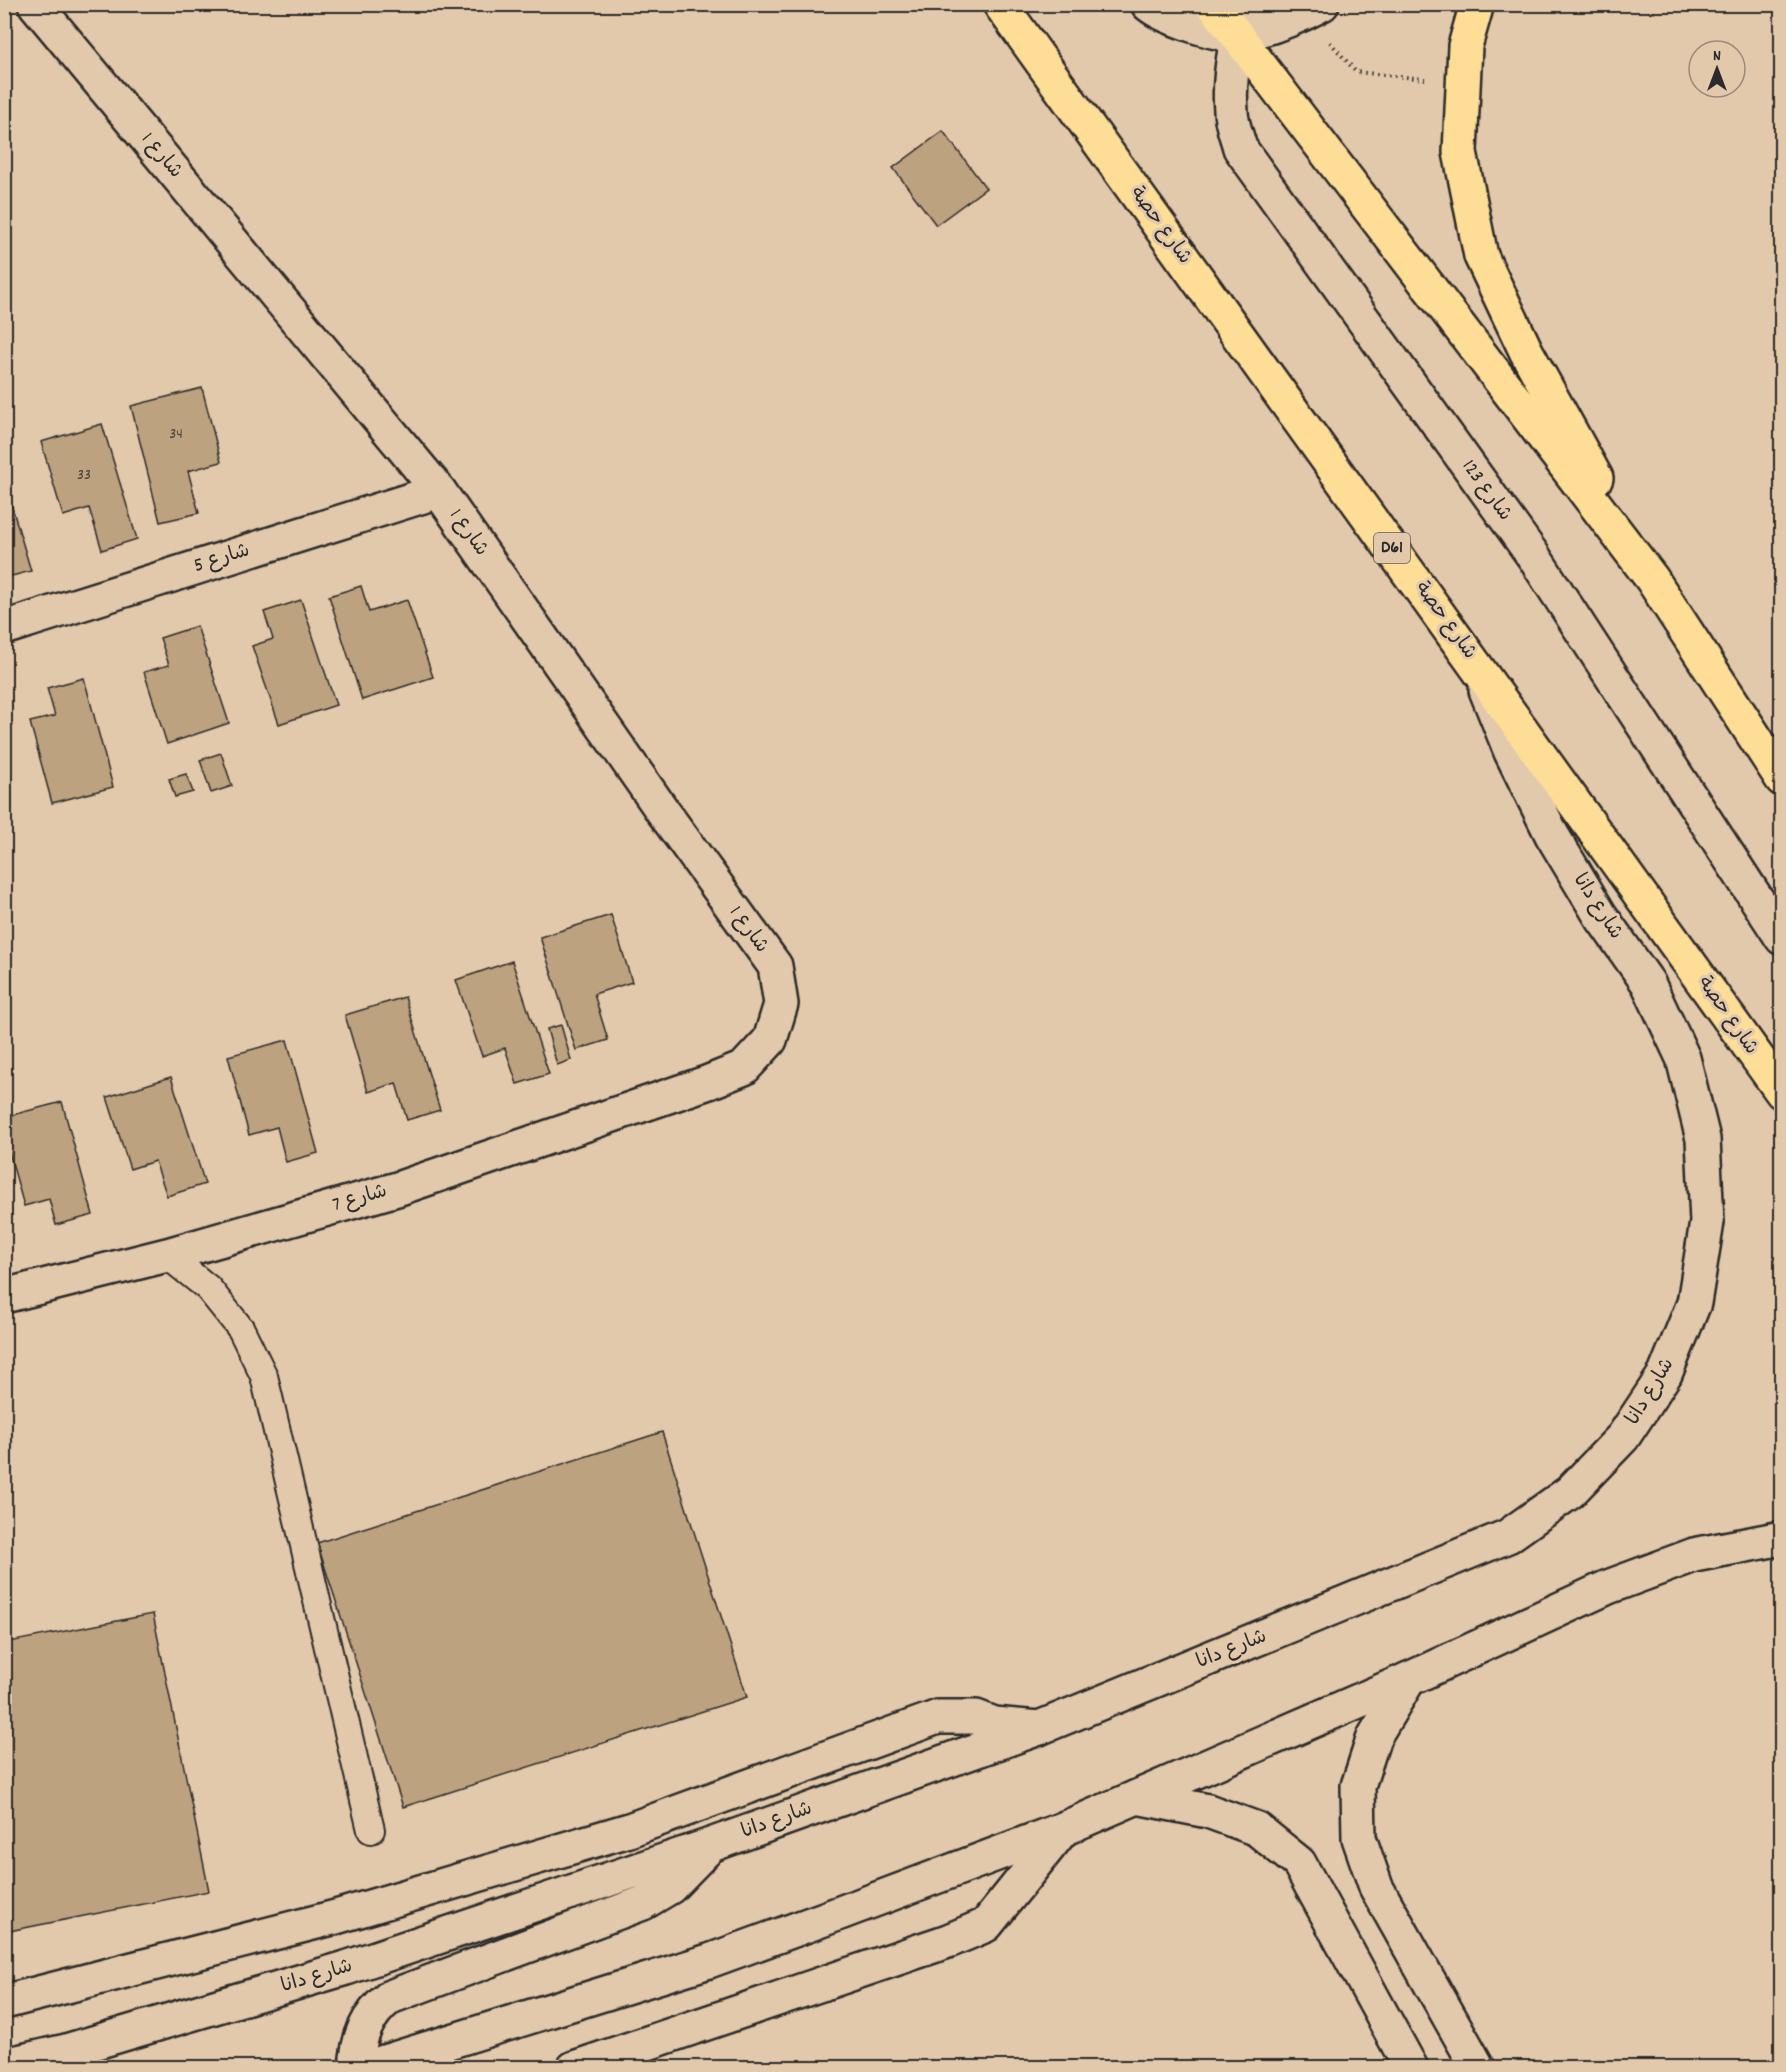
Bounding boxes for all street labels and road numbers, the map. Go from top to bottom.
street label: شارع 1 [133,127,189,185]
street label: شارع حصة [1122,181,1198,271]
street label: شارع 123 [1454,455,1518,527]
street label: شارع 1 [442,504,494,562]
road number: D61 [1374,533,1410,563]
street label: شارع 5 [191,537,253,581]
street label: شارع حصة [1407,576,1483,666]
street label: شارع دانا [1565,868,1629,946]
street label: شارع 1 [721,901,775,959]
street label: شارع حصة [1690,971,1764,1061]
street label: شارع 7 [329,1178,391,1220]
street label: شارع دانا [1620,1353,1682,1431]
street label: شارع دانا [1193,1623,1271,1677]
street label: شارع دانا [738,1795,816,1847]
street label: شارع دانا [278,1953,356,2001]

